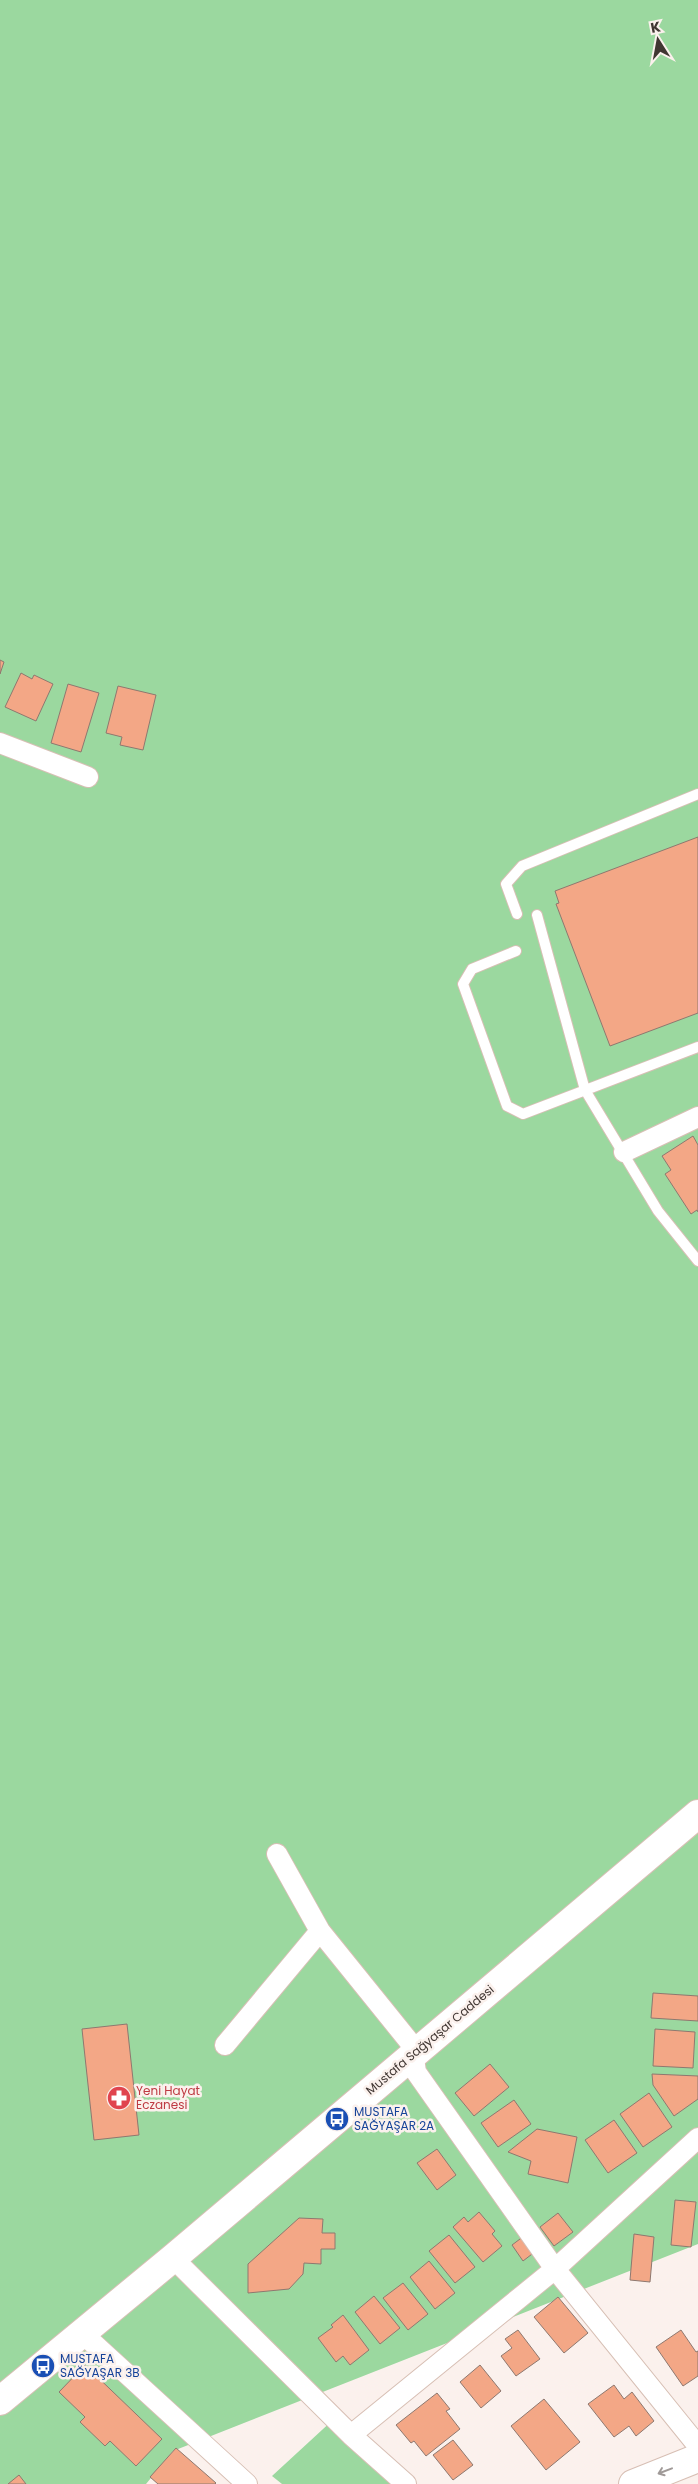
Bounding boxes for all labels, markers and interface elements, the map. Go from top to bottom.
north arrow [633,15,683,65]
text: K [649,16,662,38]
street label: Mustafa Sağyaşar Caddesi [362,1981,497,2098]
place label: Yeni Hayat Eczanesi [136,2082,200,2113]
pharmacy icon: Yeni Hayat Eczanesi [106,2085,132,2111]
place label: MUSTAFA SAĞYAŞAR 2A [354,2103,434,2134]
bus stop icon: MUSTAFA SAĞYAŞAR 2A [324,2106,350,2132]
place label: MUSTAFA SAĞYAŞAR 3B [60,2350,140,2381]
bus stop icon: MUSTAFA SAĞYAŞAR 3B [30,2353,56,2379]
one-way arrow [658,2468,673,2477]

